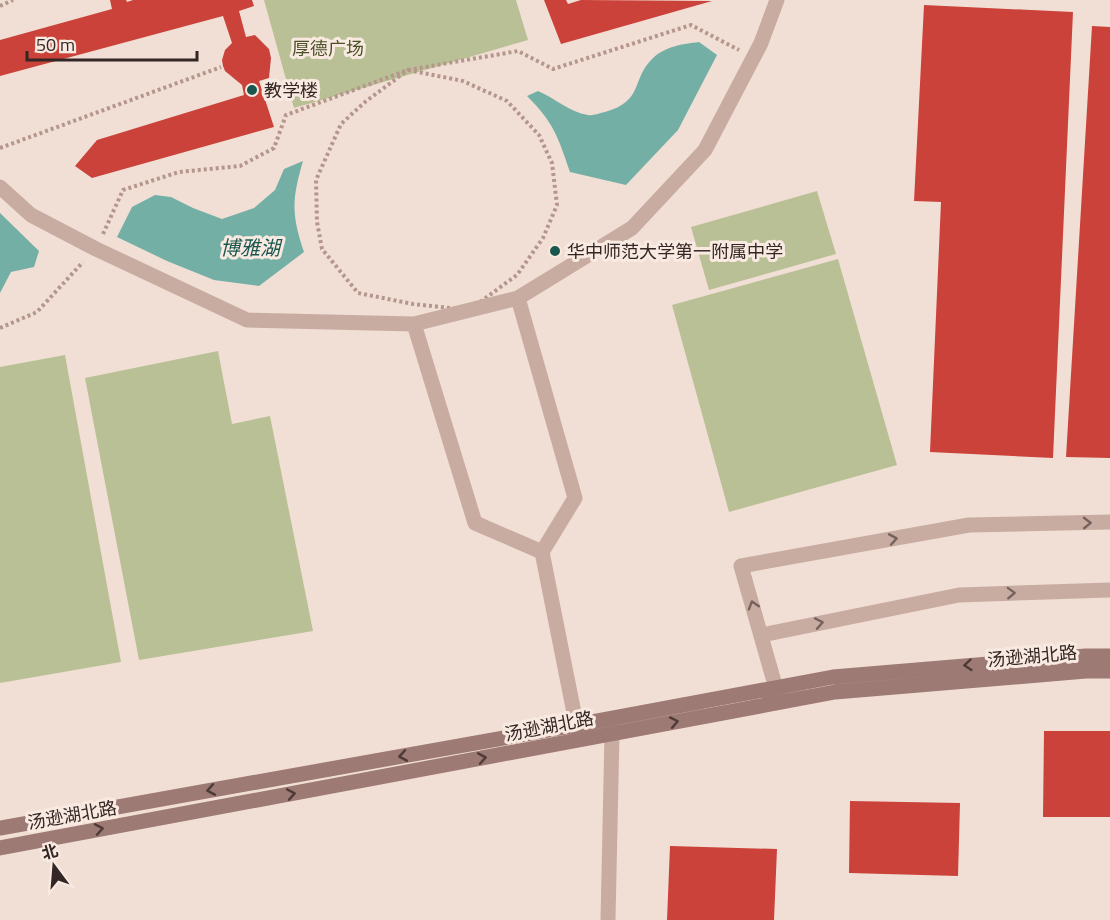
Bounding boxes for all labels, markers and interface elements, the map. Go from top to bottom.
scale bar [27,24,196,62]
text: 50 m [36,31,75,58]
park label: 厚德广场 [292,35,364,62]
place label: 教学楼 [264,77,318,104]
marker: 教学楼 [245,83,259,97]
water label: 博雅湖 [220,232,283,263]
place label: 华中师范大学第一附属中学 [567,238,783,265]
marker: 华中师范大学第一附属中学 [548,244,562,258]
one-way arrow [1082,517,1091,529]
one-way arrow [888,533,898,546]
one-way arrow [1007,587,1016,600]
one-way arrow [748,600,760,611]
one-way arrow [814,617,824,630]
street label: 汤逊湖北路 [986,639,1078,673]
one-way arrow [963,658,972,671]
street label: 汤逊湖北路 [502,704,596,748]
one-way arrow [668,716,678,729]
one-way arrow [398,749,408,762]
one-way arrow [478,753,487,765]
one-way arrow [206,783,216,796]
one-way arrow [285,788,295,801]
street label: 汤逊湖北路 [25,794,119,836]
one-way arrow [94,823,104,836]
north arrow [24,836,84,896]
text: 北 [39,838,61,865]

